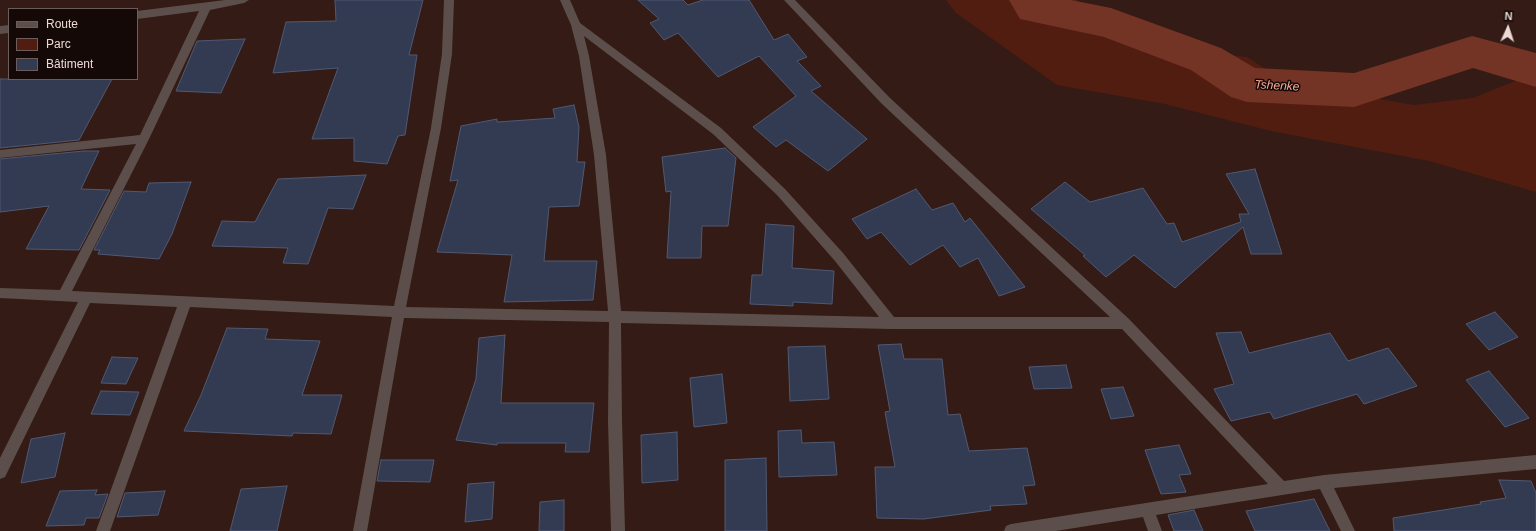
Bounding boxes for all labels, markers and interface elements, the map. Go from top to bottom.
legend [8,8,138,80]
north arrow [1488,8,1528,48]
text: N [1504,10,1513,22]
text: Route [46,17,78,31]
text: Parc [46,37,71,51]
text: Bâtiment [46,57,93,71]
water label: Tshenke [1254,78,1300,94]

